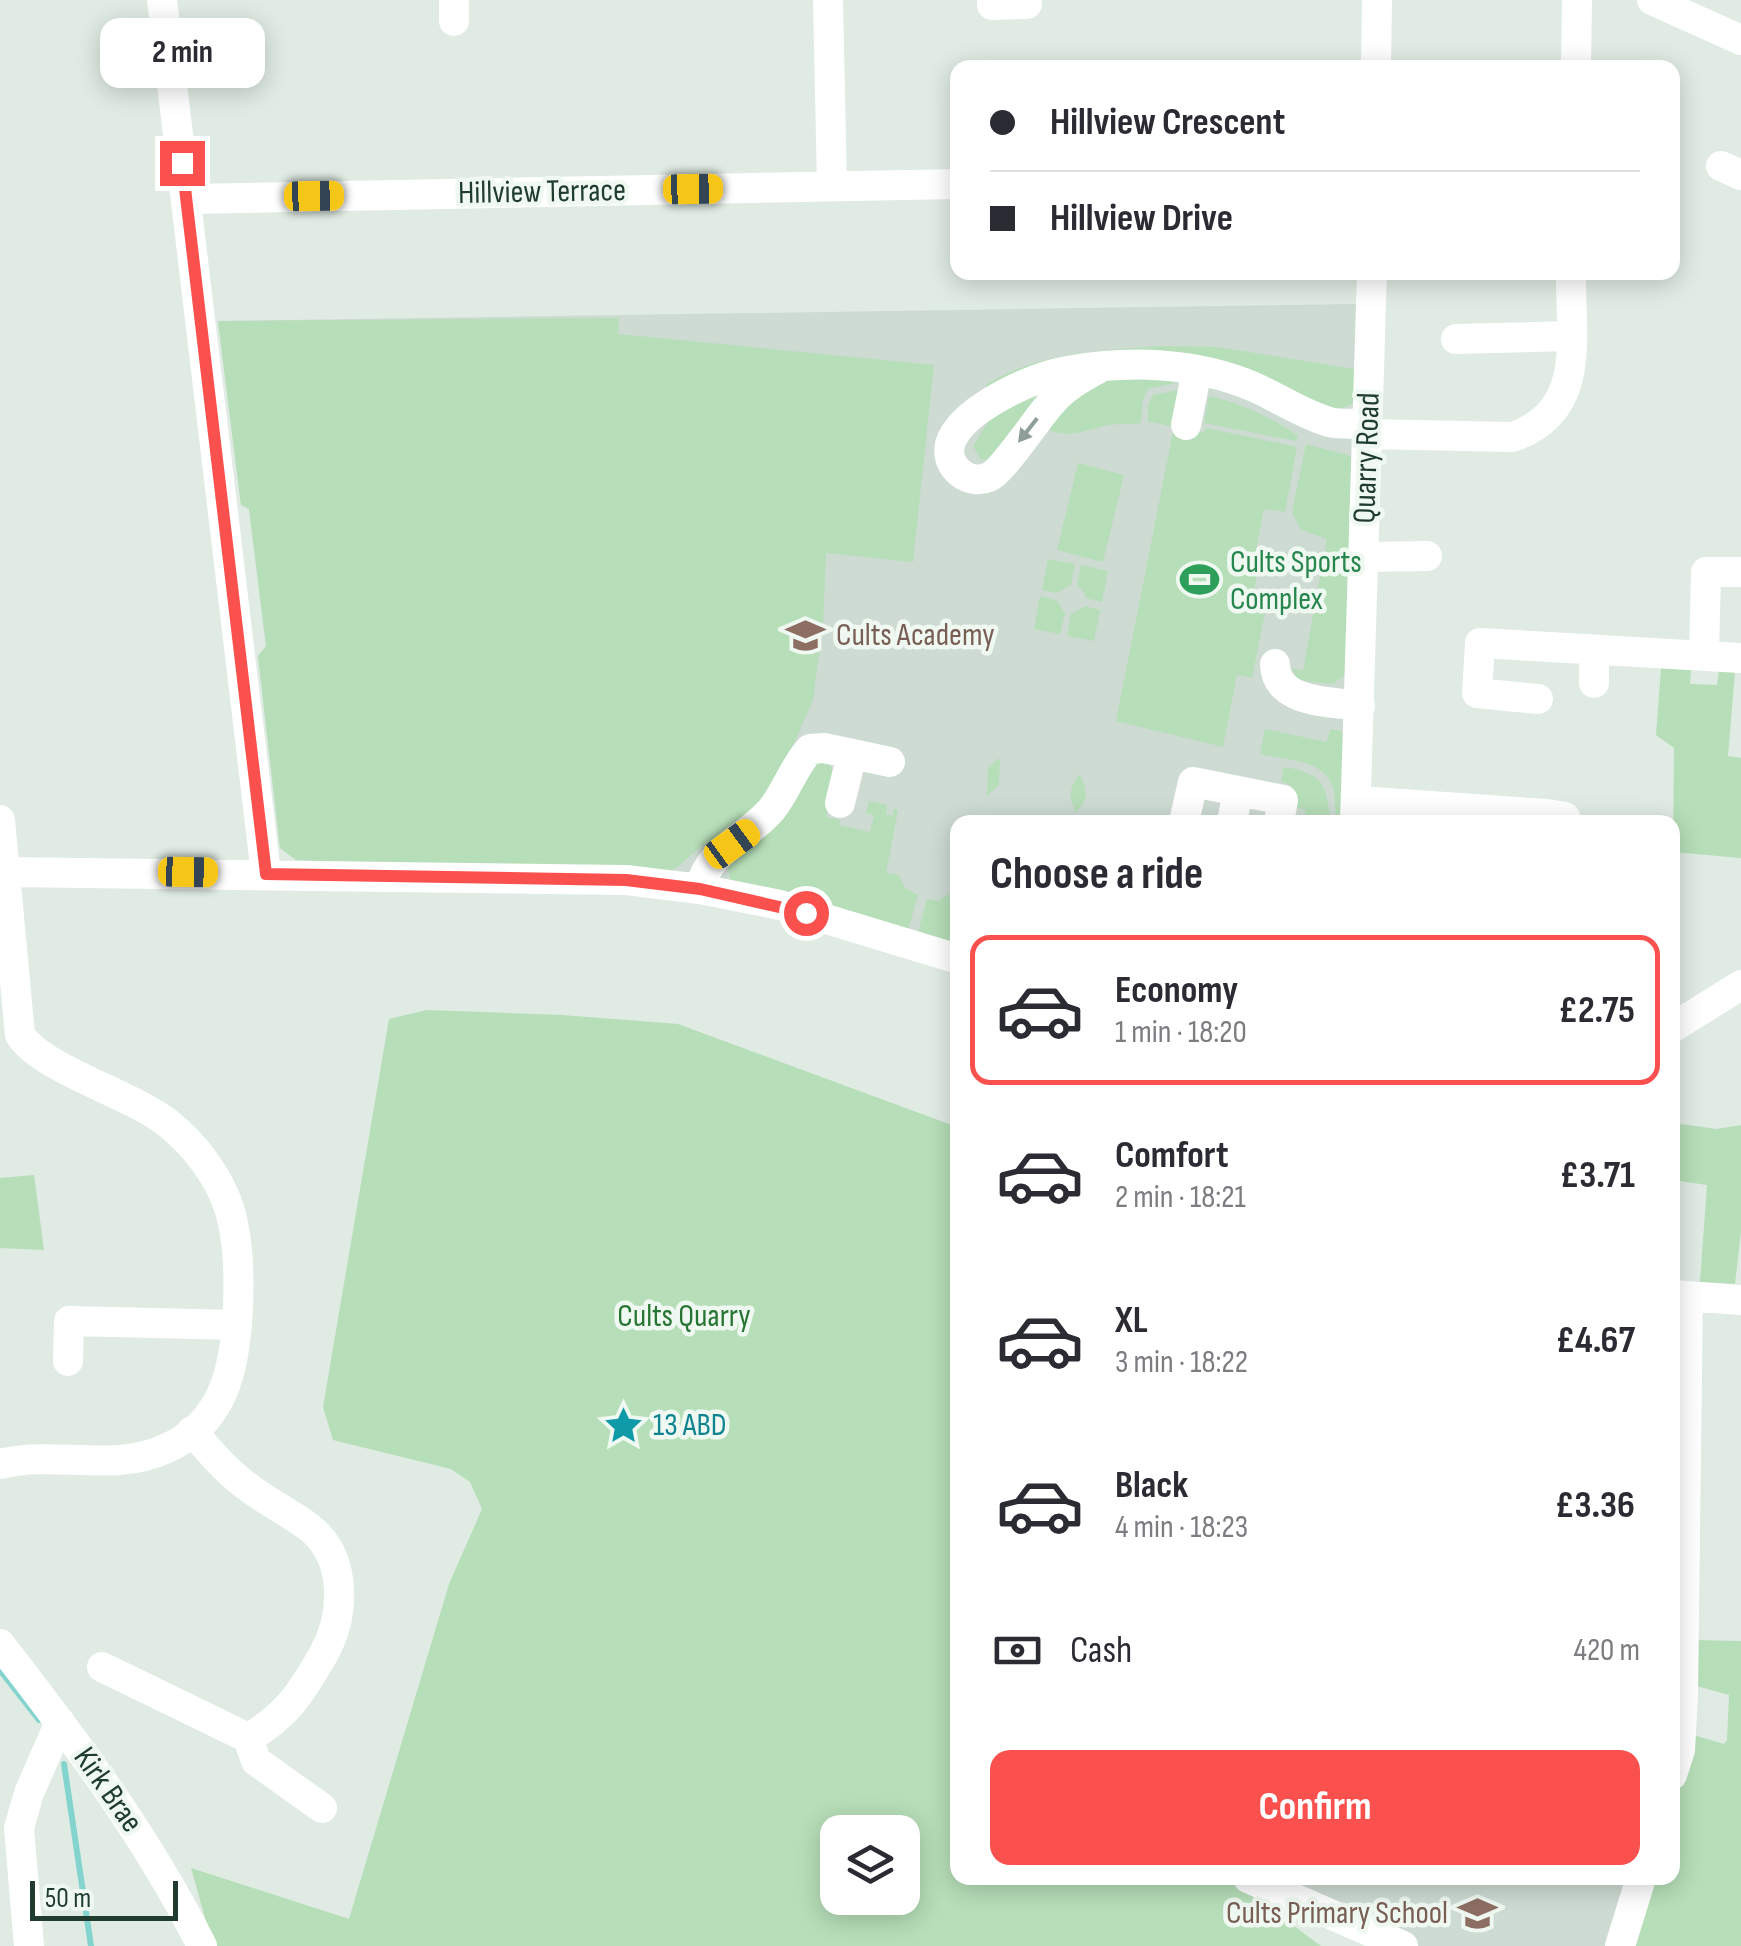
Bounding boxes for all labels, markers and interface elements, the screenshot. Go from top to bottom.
callout: 2 min [100,18,264,88]
text: 2 min [152,33,213,72]
text: Hillview Crescent [1050,100,1285,145]
route end [160,141,205,186]
street label: Hillview Terrace [458,171,626,213]
car [663,173,723,205]
car [284,180,344,212]
text: Hillview Drive [1050,196,1233,241]
street label: Quarry Road [1345,392,1389,524]
one-way arrow [1019,417,1039,443]
place label: Cults Sports Complex [1230,543,1362,619]
sports icon: Cults Sports Complex [1179,559,1221,601]
school or university icon: Cults Academy [785,614,827,656]
place label: Cults Academy [836,616,995,655]
car [699,814,765,874]
text: Choose a ride [990,847,1203,902]
car [158,856,218,888]
route start [784,891,829,936]
icon: car [995,965,1085,1055]
text: Economy [1115,968,1238,1013]
text: £2.75 [1558,988,1635,1033]
text: 1 min · 18:20 [1115,1013,1247,1052]
icon: car [995,1130,1085,1220]
text: Comfort [1115,1133,1229,1178]
text: £3.71 [1560,1153,1635,1198]
text: 2 min · 18:21 [1115,1178,1246,1217]
icon: car [995,1295,1085,1385]
park label: Cults Quarry [617,1297,751,1336]
text: XL [1115,1298,1148,1343]
text: £4.67 [1556,1318,1635,1363]
text: 3 min · 18:22 [1115,1343,1248,1382]
place icon: 13 ABD [602,1404,644,1446]
place label: 13 ABD [653,1406,726,1445]
icon: car [995,1460,1085,1550]
text: Black [1115,1463,1188,1508]
text: £3.36 [1555,1483,1635,1528]
text: 4 min · 18:23 [1115,1508,1248,1547]
icon: cash [990,1623,1045,1678]
text: Cash [1070,1628,1132,1673]
text: 420 m [1573,1631,1640,1670]
street label: Kirk Brae [65,1740,151,1840]
button: Confirm [990,1750,1640,1865]
map controls [820,1815,920,1915]
button: layers [820,1815,920,1915]
scale bar [30,1876,178,1920]
text: 50 m [45,1882,91,1915]
school or university icon: Cults Primary School [1457,1892,1499,1934]
place label: Cults Primary School [1226,1894,1448,1933]

